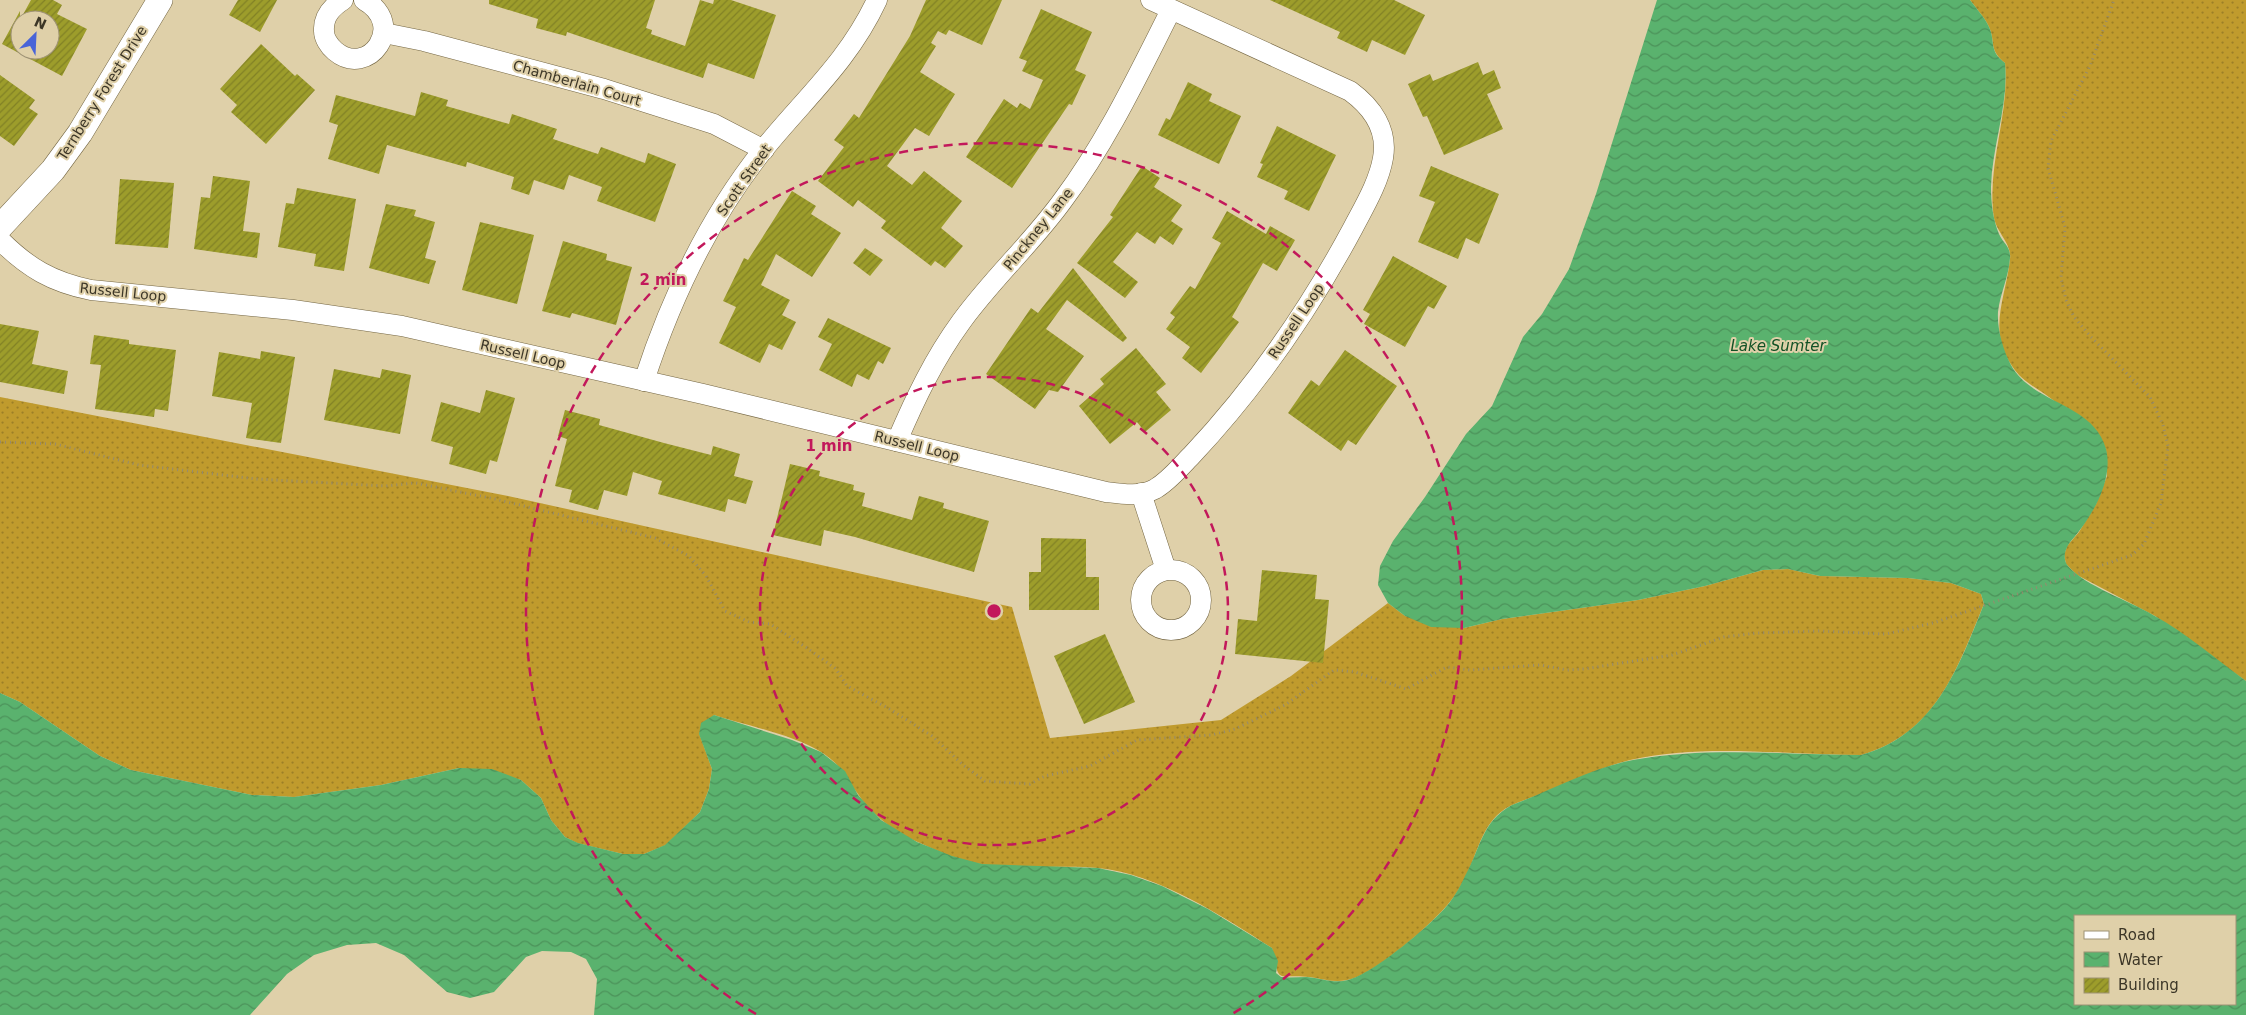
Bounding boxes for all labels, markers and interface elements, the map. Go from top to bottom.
north arrow [10,10,60,60]
text: N [32,13,49,33]
street label: Ternberry Forest Drive [54,23,150,164]
street label: Chamberlain Court [511,57,643,109]
street label: Scott Street [714,141,775,219]
street label: Pinckney Lane [1000,185,1076,273]
text: 2 min [639,271,687,289]
street label: Russell Loop [79,279,167,305]
street label: Russell Loop [1265,280,1327,362]
street label: Russell Loop [479,336,567,372]
water label: Lake Sumter [1730,337,1826,355]
street label: Russell Loop [873,428,961,464]
text: 1 min [805,437,853,455]
centre of rings [985,602,1003,620]
legend [2074,915,2236,1005]
text: Road [2118,926,2156,944]
text: Water [2118,951,2163,969]
text: Building [2118,976,2179,994]

